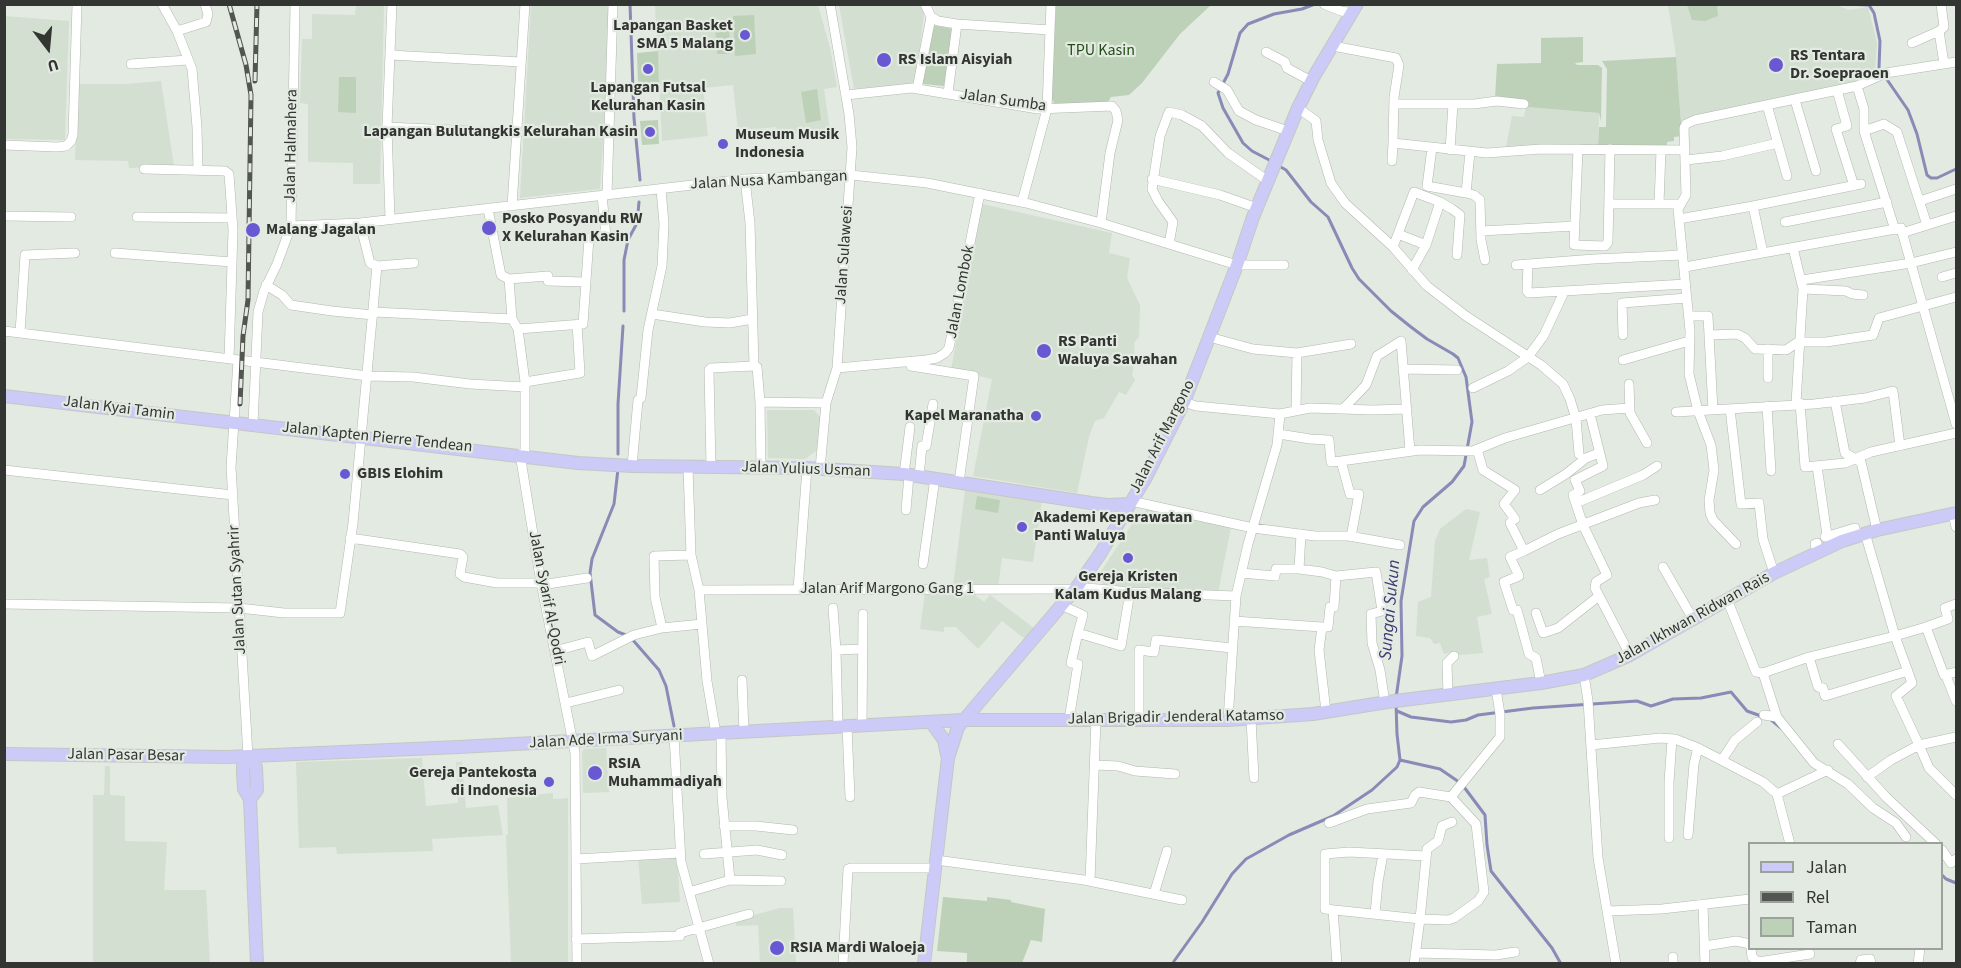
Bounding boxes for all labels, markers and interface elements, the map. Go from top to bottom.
place label: Lapangan Basket SMA 5 Malang [613,16,733,54]
north arrow [18,18,78,78]
marker: Lapangan Basket SMA 5 Malang [738,28,752,42]
park label: TPU Kasin [1067,41,1135,61]
place label: RS Tentara Dr. Soepraoen [1790,46,1889,84]
place label: RS Islam Aisyiah [898,50,1012,70]
marker: RS Islam Aisyiah [875,51,893,69]
text: U [45,53,61,77]
marker: RS Tentara Dr. Soepraoen [1767,56,1785,74]
marker: Lapangan Futsal Kelurahan Kasin [641,62,655,76]
place label: Lapangan Futsal Kelurahan Kasin [590,78,706,116]
street label: Jalan Sumba [959,85,1047,117]
street label: Jalan Halmahera [281,89,303,203]
place label: Lapangan Bulutangkis Kelurahan Kasin [363,122,638,142]
marker: Lapangan Bulutangkis Kelurahan Kasin [643,125,657,139]
place label: Museum Musik Indonesia [735,125,839,163]
marker: Museum Musik Indonesia [716,137,730,151]
street label: Jalan Nusa Kambangan [690,167,848,195]
street label: Jalan Sulawesi [832,205,858,305]
place label: Posko Posyandu RW X Kelurahan Kasin [502,209,642,247]
marker: Posko Posyandu RW X Kelurahan Kasin [480,219,498,237]
place label: Malang Jagalan [266,220,376,240]
marker: Malang Jagalan [244,221,262,239]
street label: Jalan Lombok [943,244,979,340]
place label: RS Panti Waluya Sawahan [1058,332,1177,370]
marker: RS Panti Waluya Sawahan [1035,342,1053,360]
street label: Jalan Arif Margono [1126,377,1200,497]
street label: Jalan Kyai Tamin [62,393,176,425]
place label: Kapel Maranatha [905,406,1024,426]
marker: Kapel Maranatha [1029,409,1043,423]
street label: Jalan Kapten Pierre Tendean [281,418,473,458]
street label: Jalan Yulius Usman [741,458,871,482]
place label: GBIS Elohim [357,464,443,484]
marker: GBIS Elohim [338,467,352,481]
place label: Akademi Keperawatan Panti Waluya [1034,508,1192,546]
marker: Akademi Keperawatan Panti Waluya [1015,520,1029,534]
street label: Jalan Sutan Syahrir [225,525,251,655]
street label: Jalan Syarif Al-Qodri [524,529,568,667]
marker: Gereja Kristen Kalam Kudus Malang [1121,551,1135,565]
water label: Sungai Sukun [1376,559,1406,661]
place label: Gereja Kristen Kalam Kudus Malang [1055,567,1201,605]
street label: Jalan Ikhwan Ridwan Rais [1613,569,1773,669]
street label: Jalan Arif Margono Gang 1 [800,579,974,599]
street label: Jalan Brigadir Jenderal Katamso [1067,707,1285,729]
street label: Jalan Ade Irma Suryani [529,726,683,754]
street label: Jalan Pasar Besar [67,745,185,767]
place label: RSIA Muhammadiyah [608,754,722,792]
place label: Gereja Pantekosta di Indonesia [409,763,537,801]
marker: RSIA Muhammadiyah [586,764,604,782]
marker: Gereja Pantekosta di Indonesia [542,775,556,789]
legend [1748,842,1943,950]
text: Jalan [1806,855,1847,880]
text: Rel [1806,885,1830,910]
text: Taman [1806,915,1857,940]
place label: RSIA Mardi Waloeja [790,938,925,958]
marker: RSIA Mardi Waloeja [768,939,786,957]

